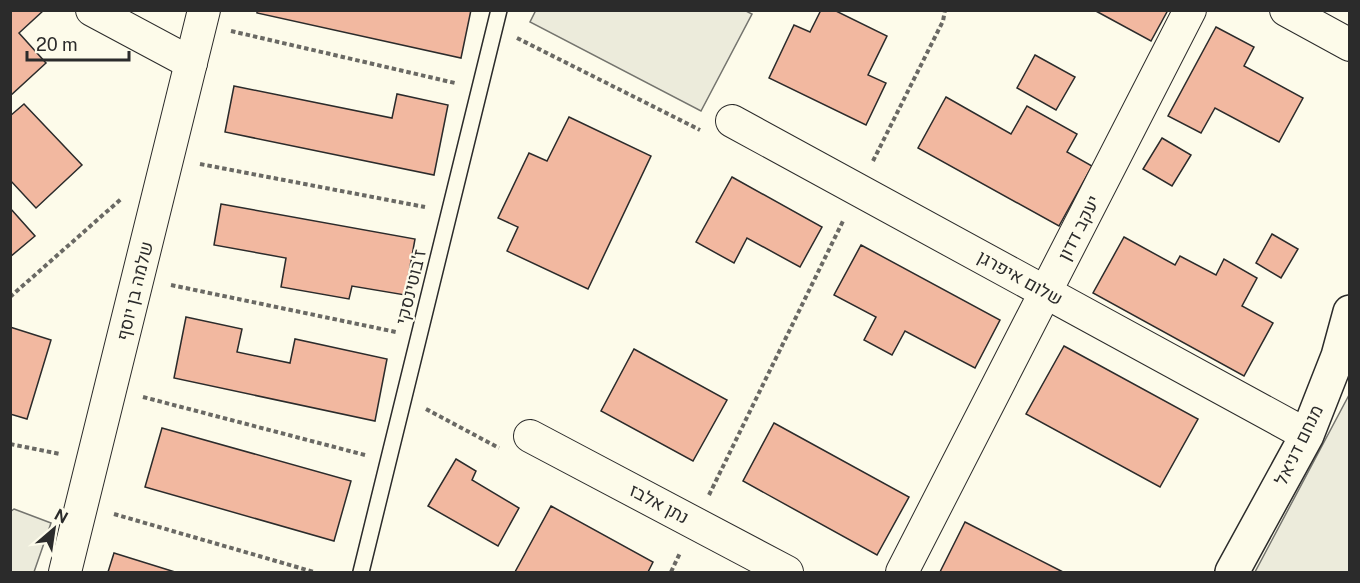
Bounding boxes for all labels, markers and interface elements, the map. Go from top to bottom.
scale bar [27,24,129,62]
text: 20 m [36,34,78,55]
street label: יעקב דדון [1053,192,1104,264]
street label: שלמה בן יוסף [112,239,157,343]
street label: שלום איפרגן [974,246,1066,310]
street label: ז'בוטינסקי [391,247,430,327]
street label: מנחם דניאל [1270,401,1327,488]
street label: נתן אלבז [626,479,692,528]
north arrow [24,499,84,559]
text: N [51,505,71,528]

